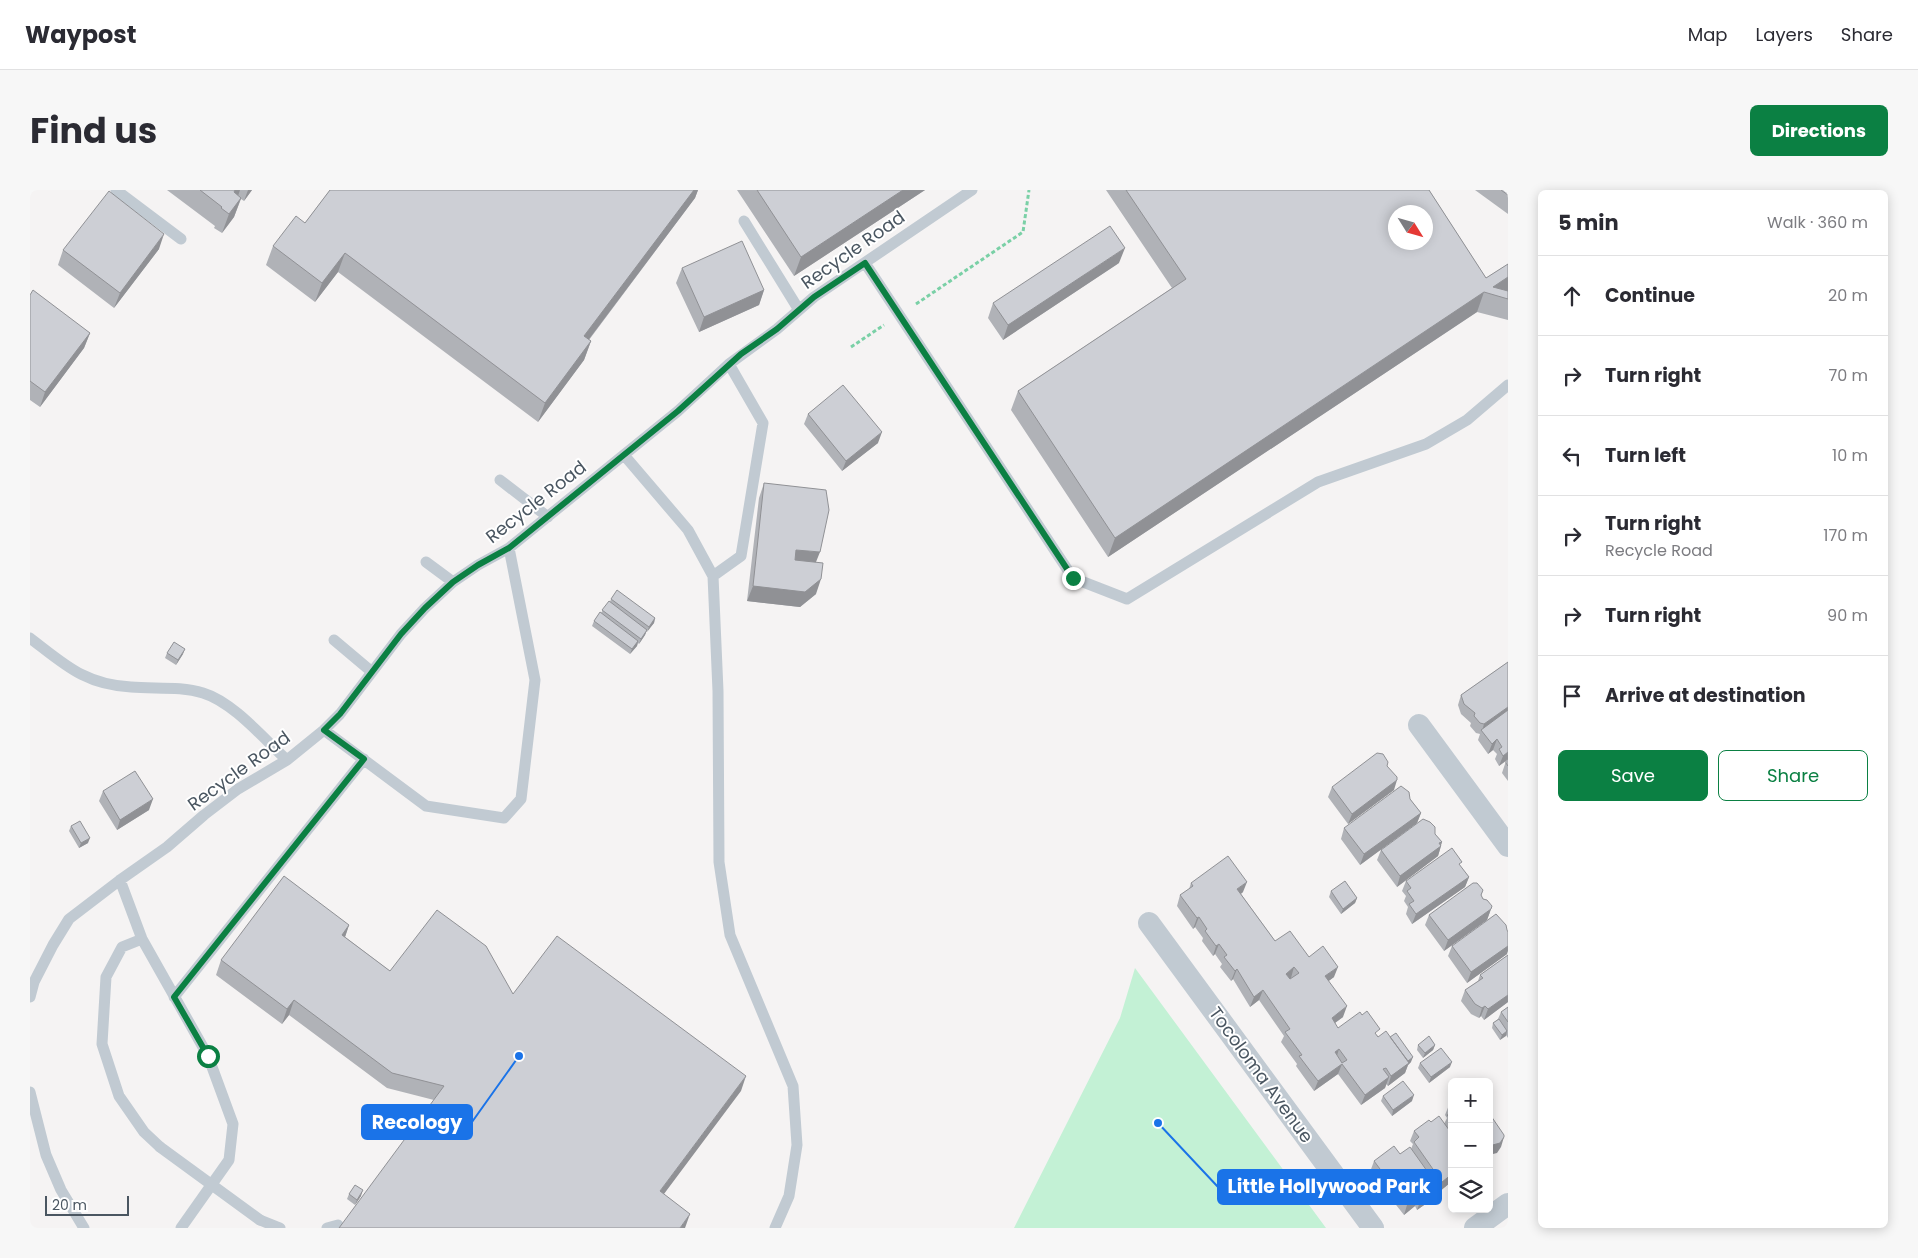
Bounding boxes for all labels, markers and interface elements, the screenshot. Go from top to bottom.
text: Waypost [25,18,136,51]
text: Map [1688,22,1728,47]
text: Layers [1756,22,1813,47]
text: Share [1841,22,1893,47]
button: Directions [1750,105,1888,156]
text: Find us [30,106,157,155]
street label: Recycle Road [796,205,910,295]
north arrow [1388,205,1433,250]
text: 5 min [1558,208,1619,237]
text: Walk · 360 m [1767,211,1868,234]
icon: ahead [1558,282,1586,310]
text: Continue [1605,282,1695,309]
text: 20 m [1828,284,1868,307]
icon: right [1558,362,1586,390]
text: Turn right [1605,362,1701,389]
text: 70 m [1828,364,1868,387]
icon: left [1558,442,1586,470]
text: Turn left [1605,442,1686,469]
text: 10 m [1832,444,1868,467]
street label: Recycle Road [480,454,591,549]
text: Turn right [1605,510,1701,537]
icon: right [1558,522,1586,550]
text: 170 m [1823,524,1868,547]
text: Recycle Road [1605,539,1713,562]
route end [1062,567,1085,590]
icon: right [1558,602,1586,630]
text: Turn right [1605,602,1701,629]
text: 90 m [1827,604,1868,627]
icon: arrive [1558,682,1586,710]
text: Arrive at destination [1605,682,1806,709]
street label: Recycle Road [182,725,295,816]
button: Save [1558,750,1708,801]
button: Share [1718,750,1868,801]
street label: Tocoloma Avenue [1203,1002,1319,1148]
route start [197,1045,220,1068]
map controls [1448,1078,1493,1213]
button: + [1448,1078,1493,1123]
callout: Recology [362,1105,472,1139]
text: Recology [372,1109,463,1136]
button: − [1448,1123,1493,1168]
button: layers [1448,1168,1493,1213]
callout: Little Hollywood Park [1218,1170,1441,1204]
text: Little Hollywood Park [1228,1173,1431,1200]
scale bar [45,1193,129,1216]
text: 20 m [52,1195,87,1215]

